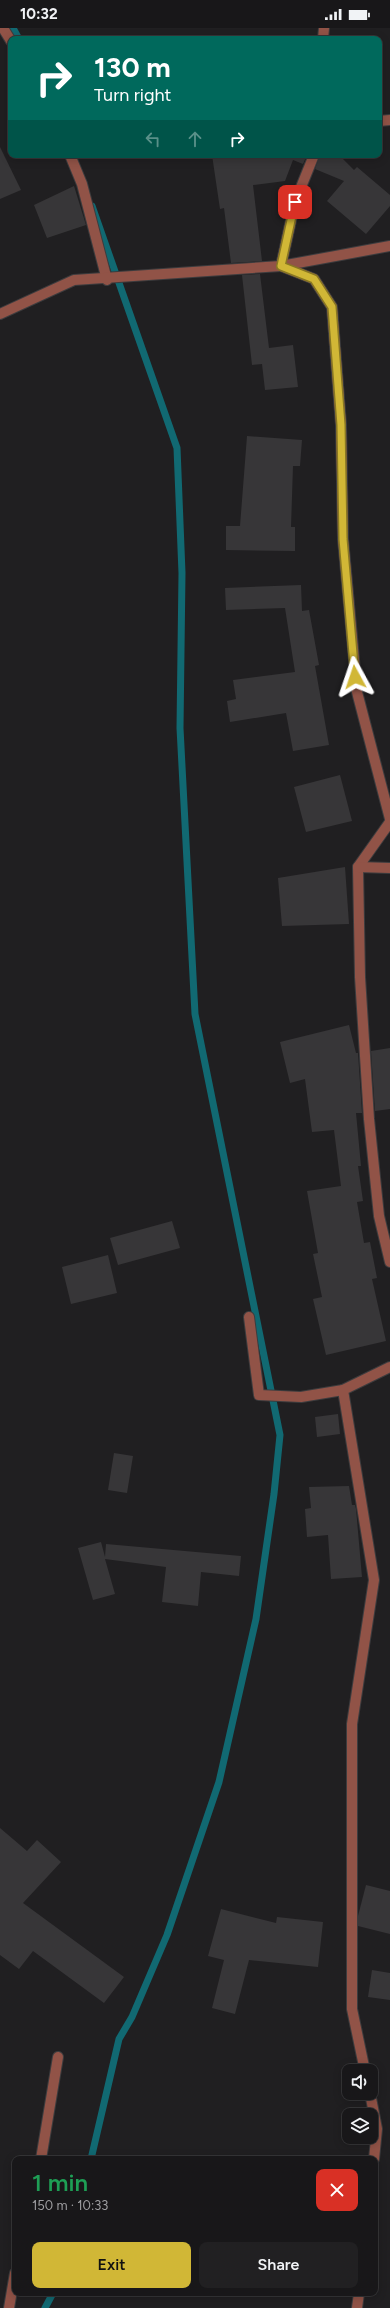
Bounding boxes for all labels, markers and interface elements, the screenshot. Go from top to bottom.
text: 10:32 [20,5,58,23]
text: 130 m [94,50,171,84]
icon: right [28,52,80,104]
text: Turn right [94,84,171,106]
icon: left [142,128,164,150]
icon: ahead [184,128,206,150]
icon: right [226,128,248,150]
pin [278,185,312,219]
icon: arrive [284,191,306,213]
position arrow [334,656,376,698]
map controls [342,2064,378,2144]
button: sound [342,2064,378,2100]
button: layers [342,2108,378,2144]
text: 1 min [32,2168,88,2197]
button: close [316,2169,358,2211]
text: 150 m · 10:33 [32,2198,108,2213]
button: Exit [32,2242,191,2288]
button: Share [199,2242,358,2288]

